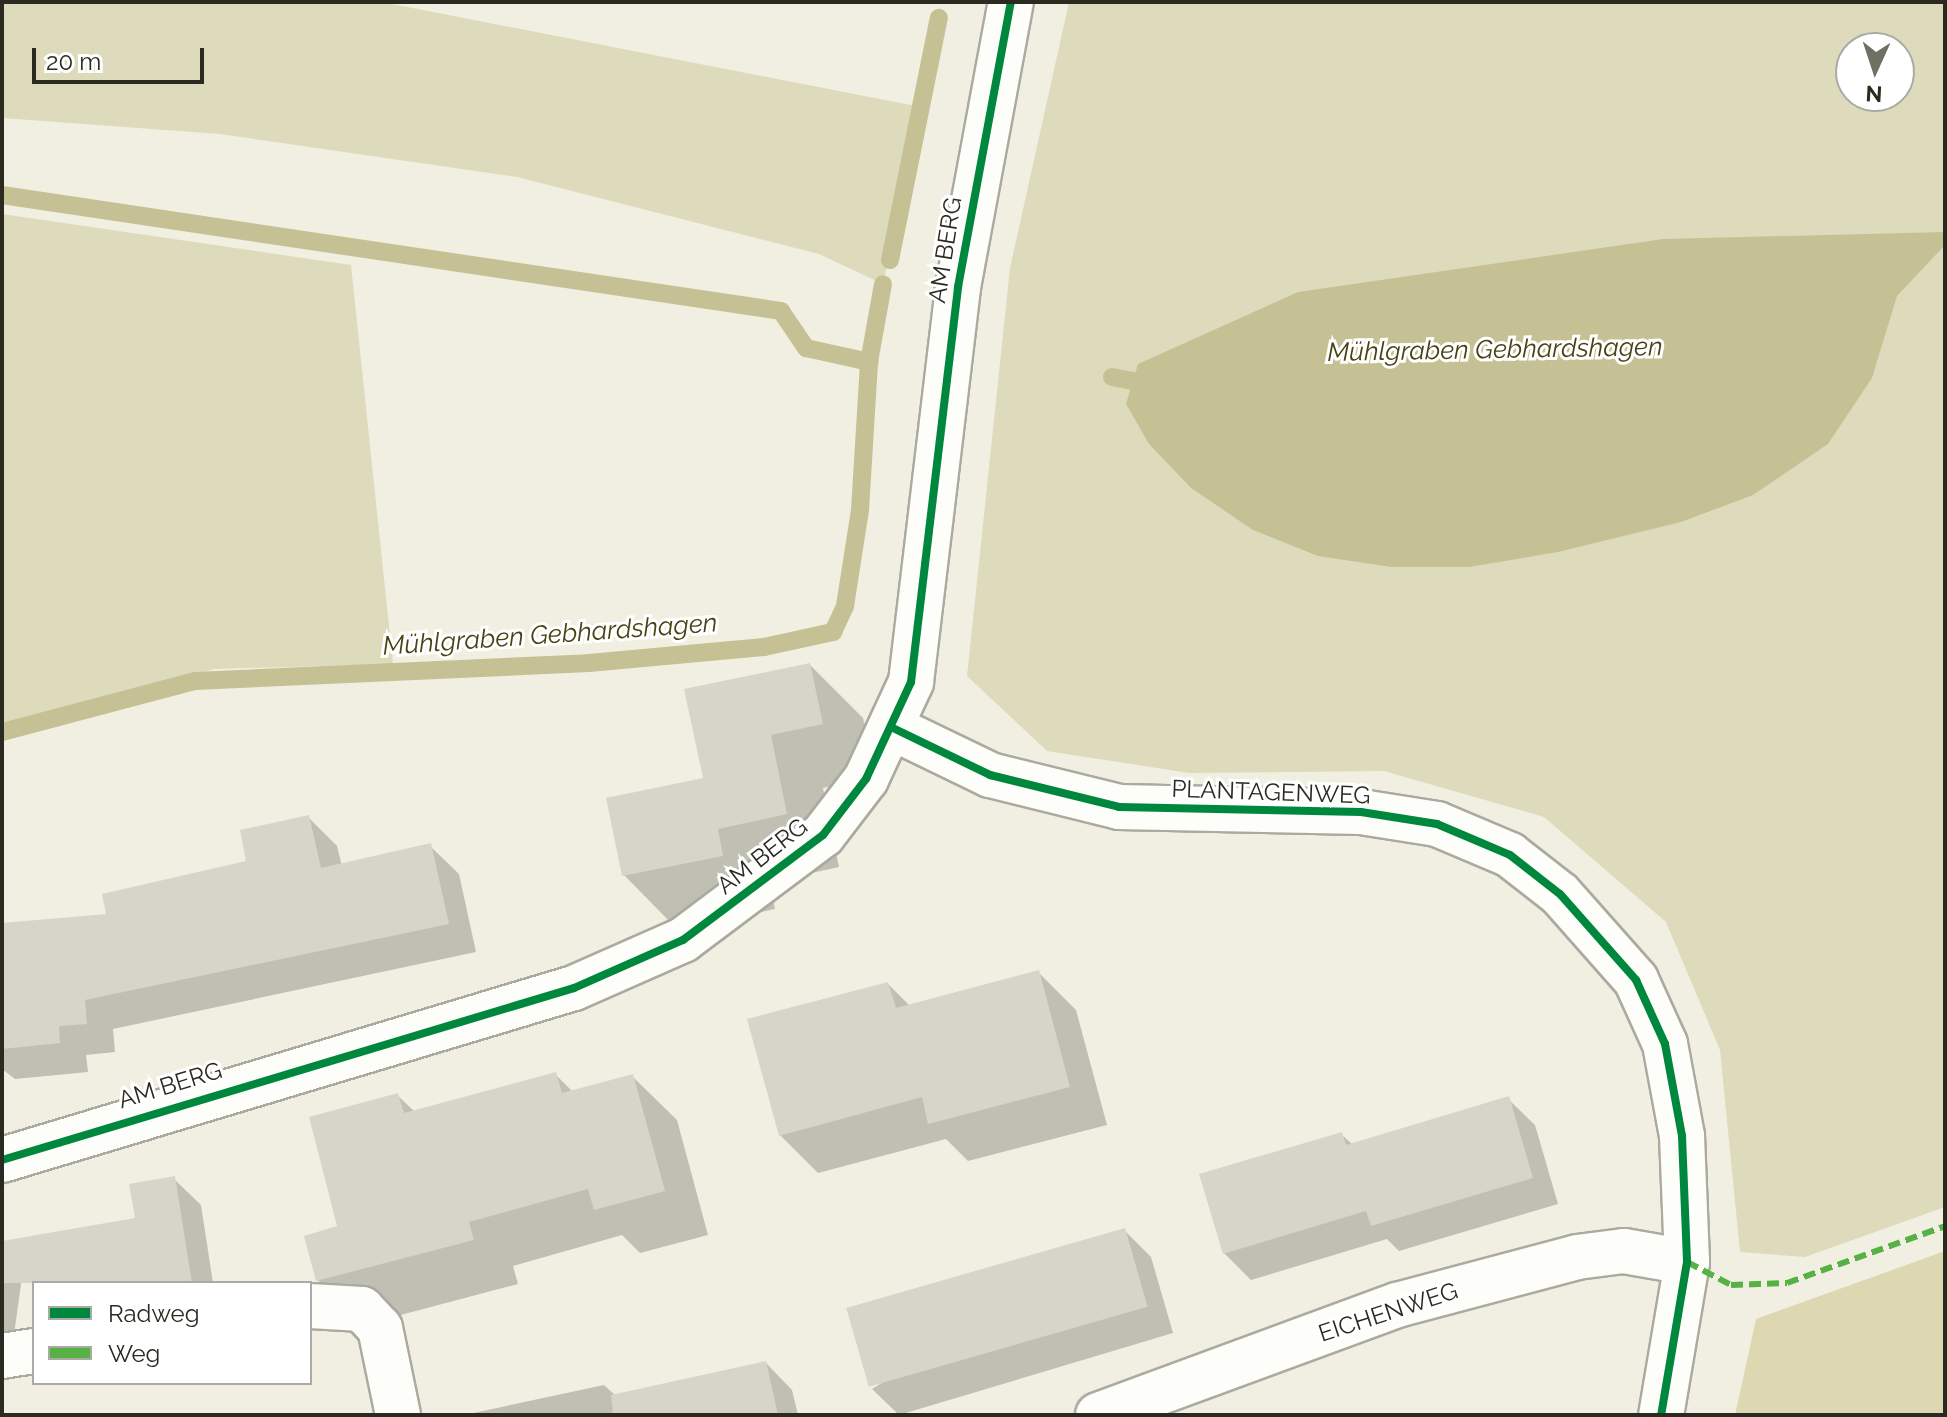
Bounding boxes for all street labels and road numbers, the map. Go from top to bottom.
street label: AM BERG [922,195,968,305]
street label: PLANTAGENWEG [1171,774,1371,810]
street label: AM BERG [711,812,813,900]
street label: AM BERG [115,1056,225,1114]
street label: EICHENWEG [1315,1276,1461,1348]

